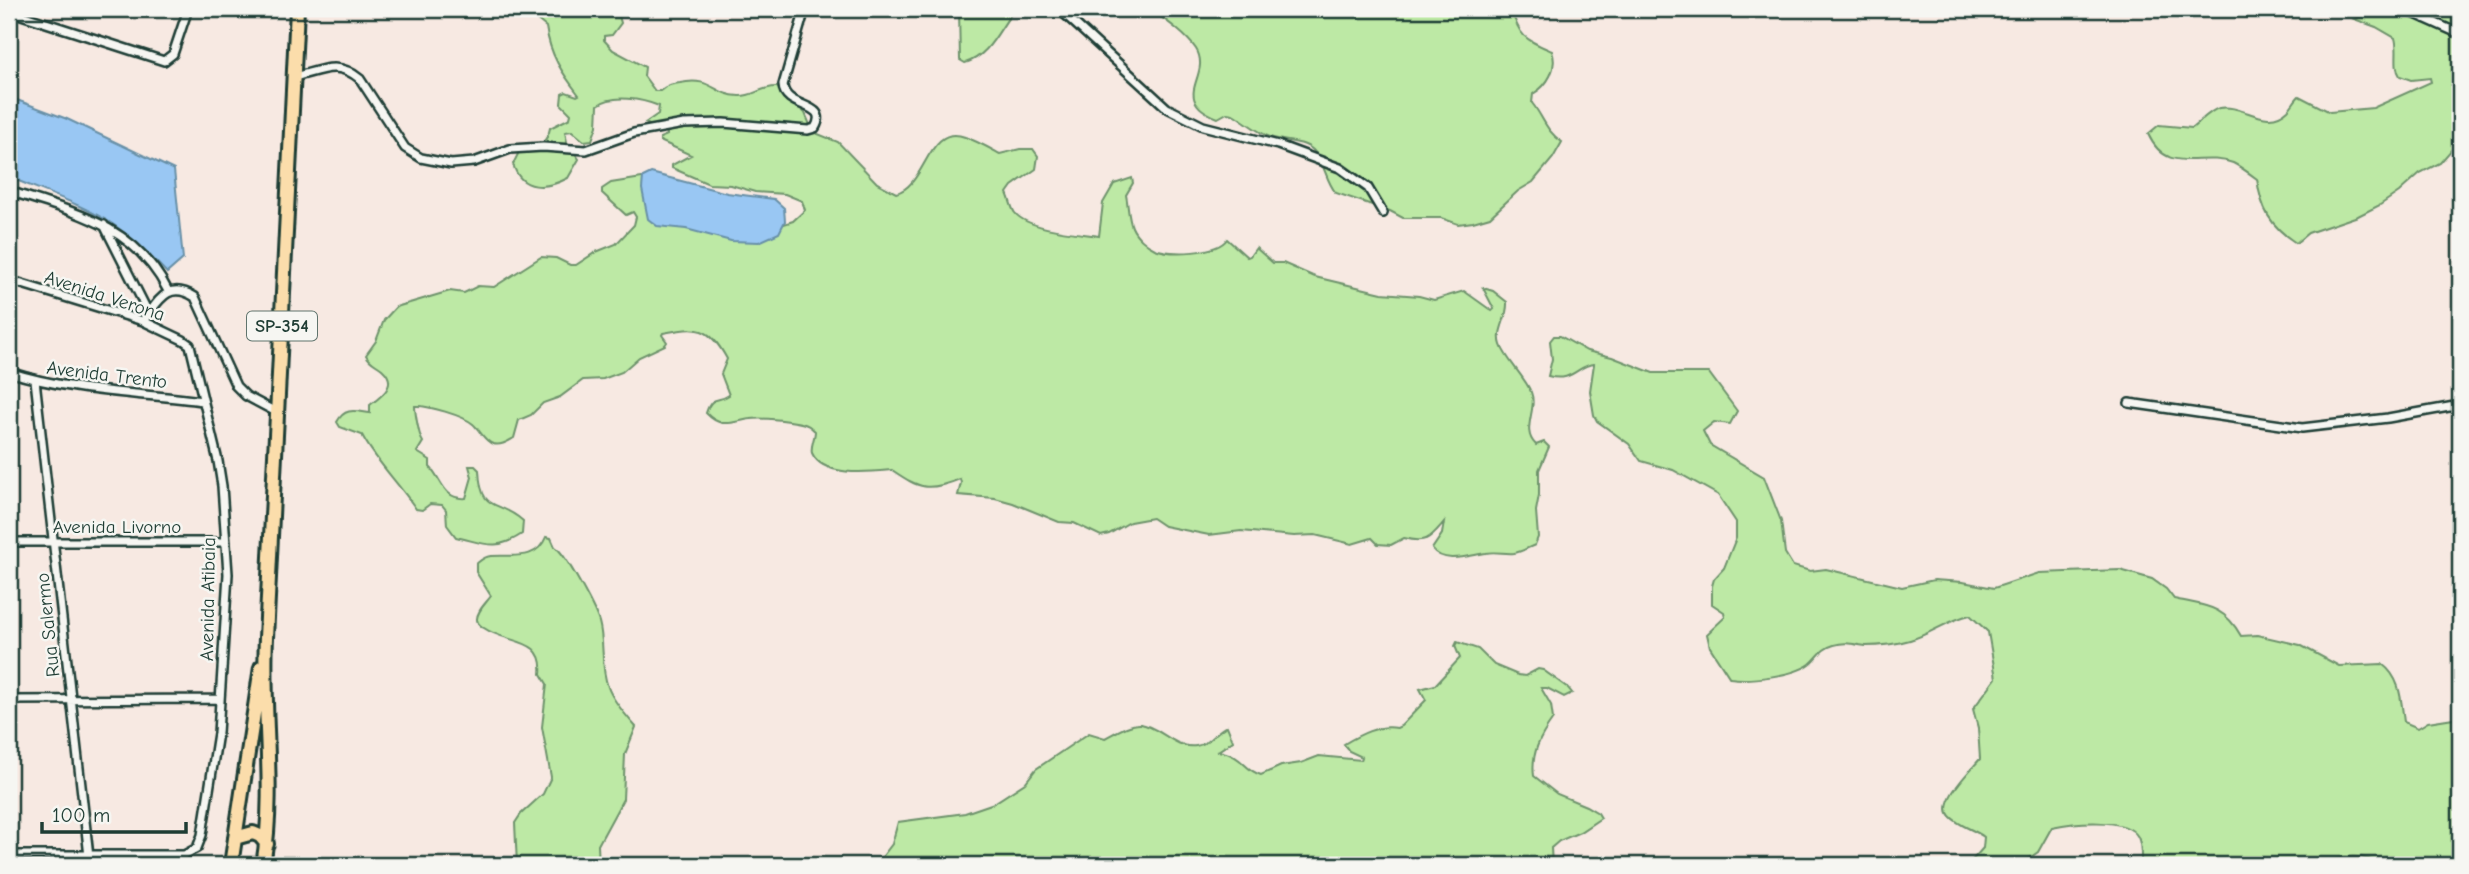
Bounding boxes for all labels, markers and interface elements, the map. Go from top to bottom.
street label: Avenida Verona [42,266,168,326]
road number: SP-354 [247,312,317,340]
street label: Avenida Trento [45,357,168,393]
street label: Avenida Livorno [53,516,181,538]
street label: Avenida Atibaia [196,537,220,661]
street label: Rua Salermo [32,572,64,678]
scale bar [42,790,186,834]
text: 100 m [52,803,110,827]

